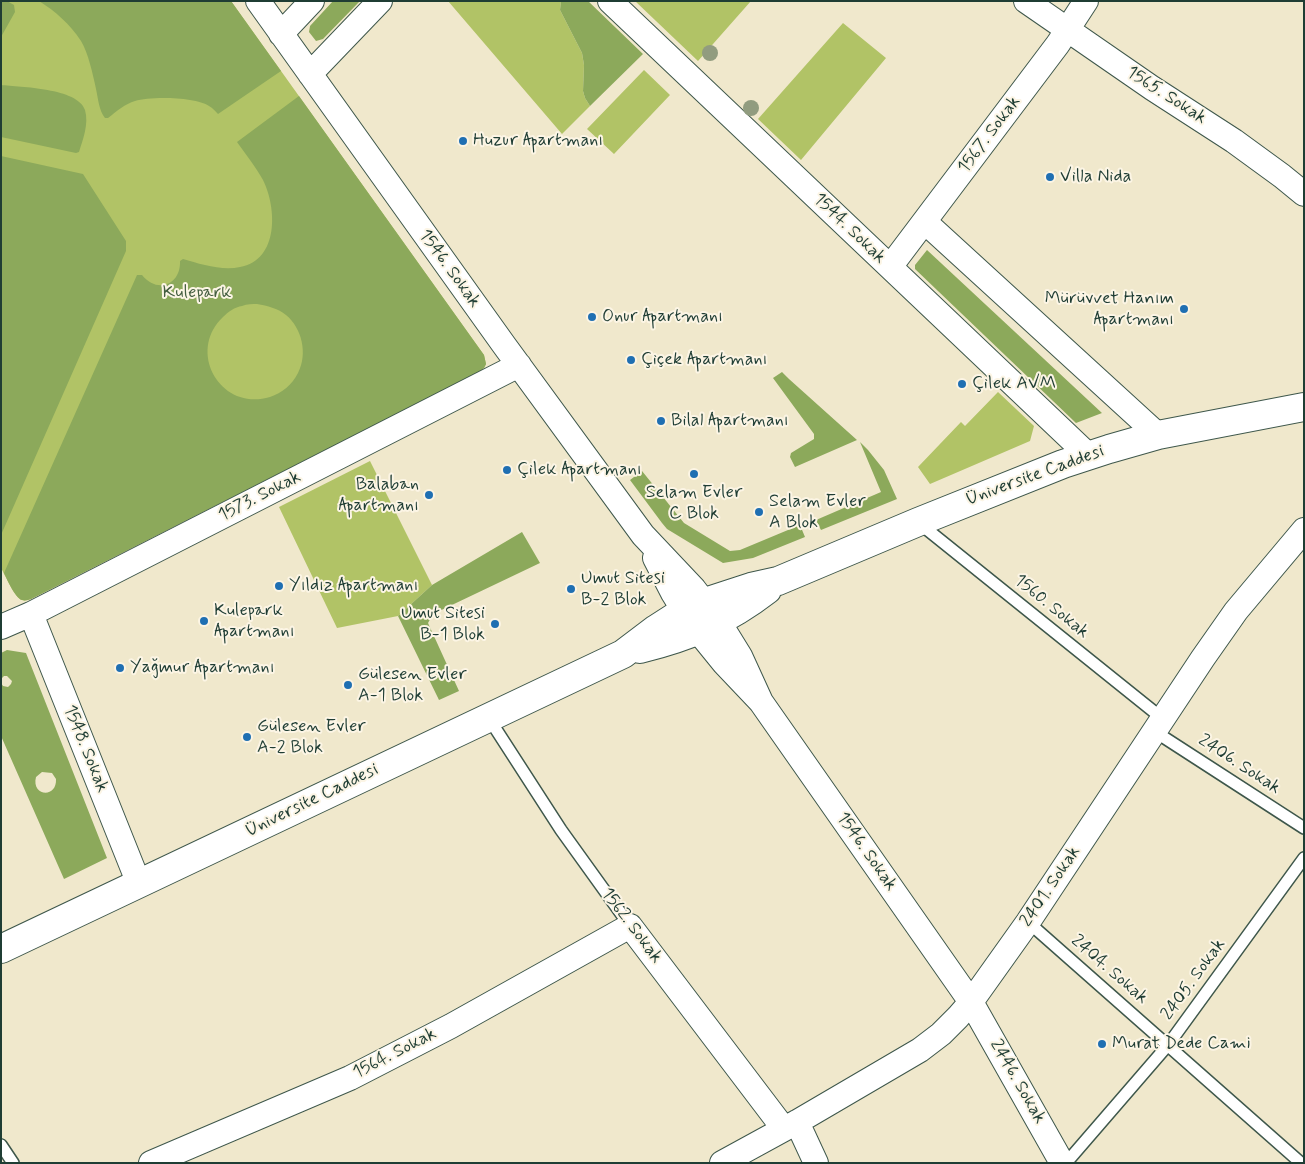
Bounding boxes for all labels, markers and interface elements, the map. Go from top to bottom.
street label: 1565. Sokak [1122,62,1210,130]
street label: 1567. Sokak [954,92,1026,178]
place label: Huzur Apartmanı [473,130,603,152]
marker: Huzur Apartmanı [457,135,469,147]
place label: Villa Nida [1060,166,1131,188]
marker: Villa Nida [1044,171,1056,183]
street label: 1544. Sokak [808,189,890,269]
street label: 1546. Sokak [413,226,485,312]
park label: Kulepark [163,282,231,304]
place label: Mürüvvet Hanım Apartmanı [1045,288,1174,330]
marker: Mürüvvet Hanım Apartmanı [1178,303,1190,315]
place label: Onur Apartmanı [602,306,723,328]
marker: Onur Apartmanı [586,311,598,323]
place label: Çiçek Apartmanı [641,349,768,371]
marker: Çiçek Apartmanı [625,354,637,366]
place label: Çilek AVM [972,373,1056,395]
marker: Çilek AVM [956,378,968,390]
place label: Bilal Apartmanı [671,410,789,432]
marker: Bilal Apartmanı [655,415,667,427]
street label: Üniversite Caddesi [963,441,1107,511]
place label: Çilek Apartmanı [517,459,642,481]
marker: Çilek Apartmanı [501,464,513,476]
street label: 1573. Sokak [215,467,305,527]
marker: Selam Evler C Blok [688,468,700,480]
place label: Balaban Apartmanı [338,474,419,516]
place label: Selam Evler C Blok [646,482,742,524]
marker: Balaban Apartmanı [423,489,435,501]
place label: Selam Evler A Blok [769,491,866,534]
marker: Selam Evler A Blok [753,506,765,518]
place label: Umut Sitesi B-2 Blok [581,568,665,610]
street label: 1560. Sokak [1009,570,1093,644]
place label: Yıldız Apartmanı [289,575,418,597]
marker: Yıldız Apartmanı [273,580,285,592]
marker: Umut Sitesi B-2 Blok [565,583,577,595]
place label: Kulepark Apartmanı [214,600,295,642]
place label: Umut Sitesi B-1 Blok [401,603,485,646]
marker: Kulepark Apartmanı [198,615,210,627]
marker: Umut Sitesi B-1 Blok [489,618,501,630]
place label: Yağmur Apartmanı [130,657,275,679]
marker: Yağmur Apartmanı [114,662,126,674]
place label: Gülesen Evler A-1 Blok [358,664,467,706]
marker: Gülesen Evler A-1 Blok [342,679,354,691]
street label: 1548. Sokak [58,702,112,796]
place label: Gülesen Evler A-2 Blok [257,716,366,759]
street label: 2406. Sokak [1194,730,1284,800]
marker: Gülesen Evler A-2 Blok [241,731,253,743]
street label: Üniversite Caddesi [242,759,382,843]
street label: 1546. Sokak [831,808,901,896]
street label: 2401. Sokak [1016,843,1086,931]
street label: 1562. Sokak [596,884,666,968]
street label: 2404. Sokak [1066,931,1152,1009]
street label: 2405. Sokak [1157,935,1231,1025]
street label: 1564. Sokak [350,1024,440,1084]
place label: Murat Dede Cami [1112,1033,1251,1055]
street label: 2446. Sokak [984,1036,1050,1128]
marker: Murat Dede Cami [1096,1038,1108,1050]

